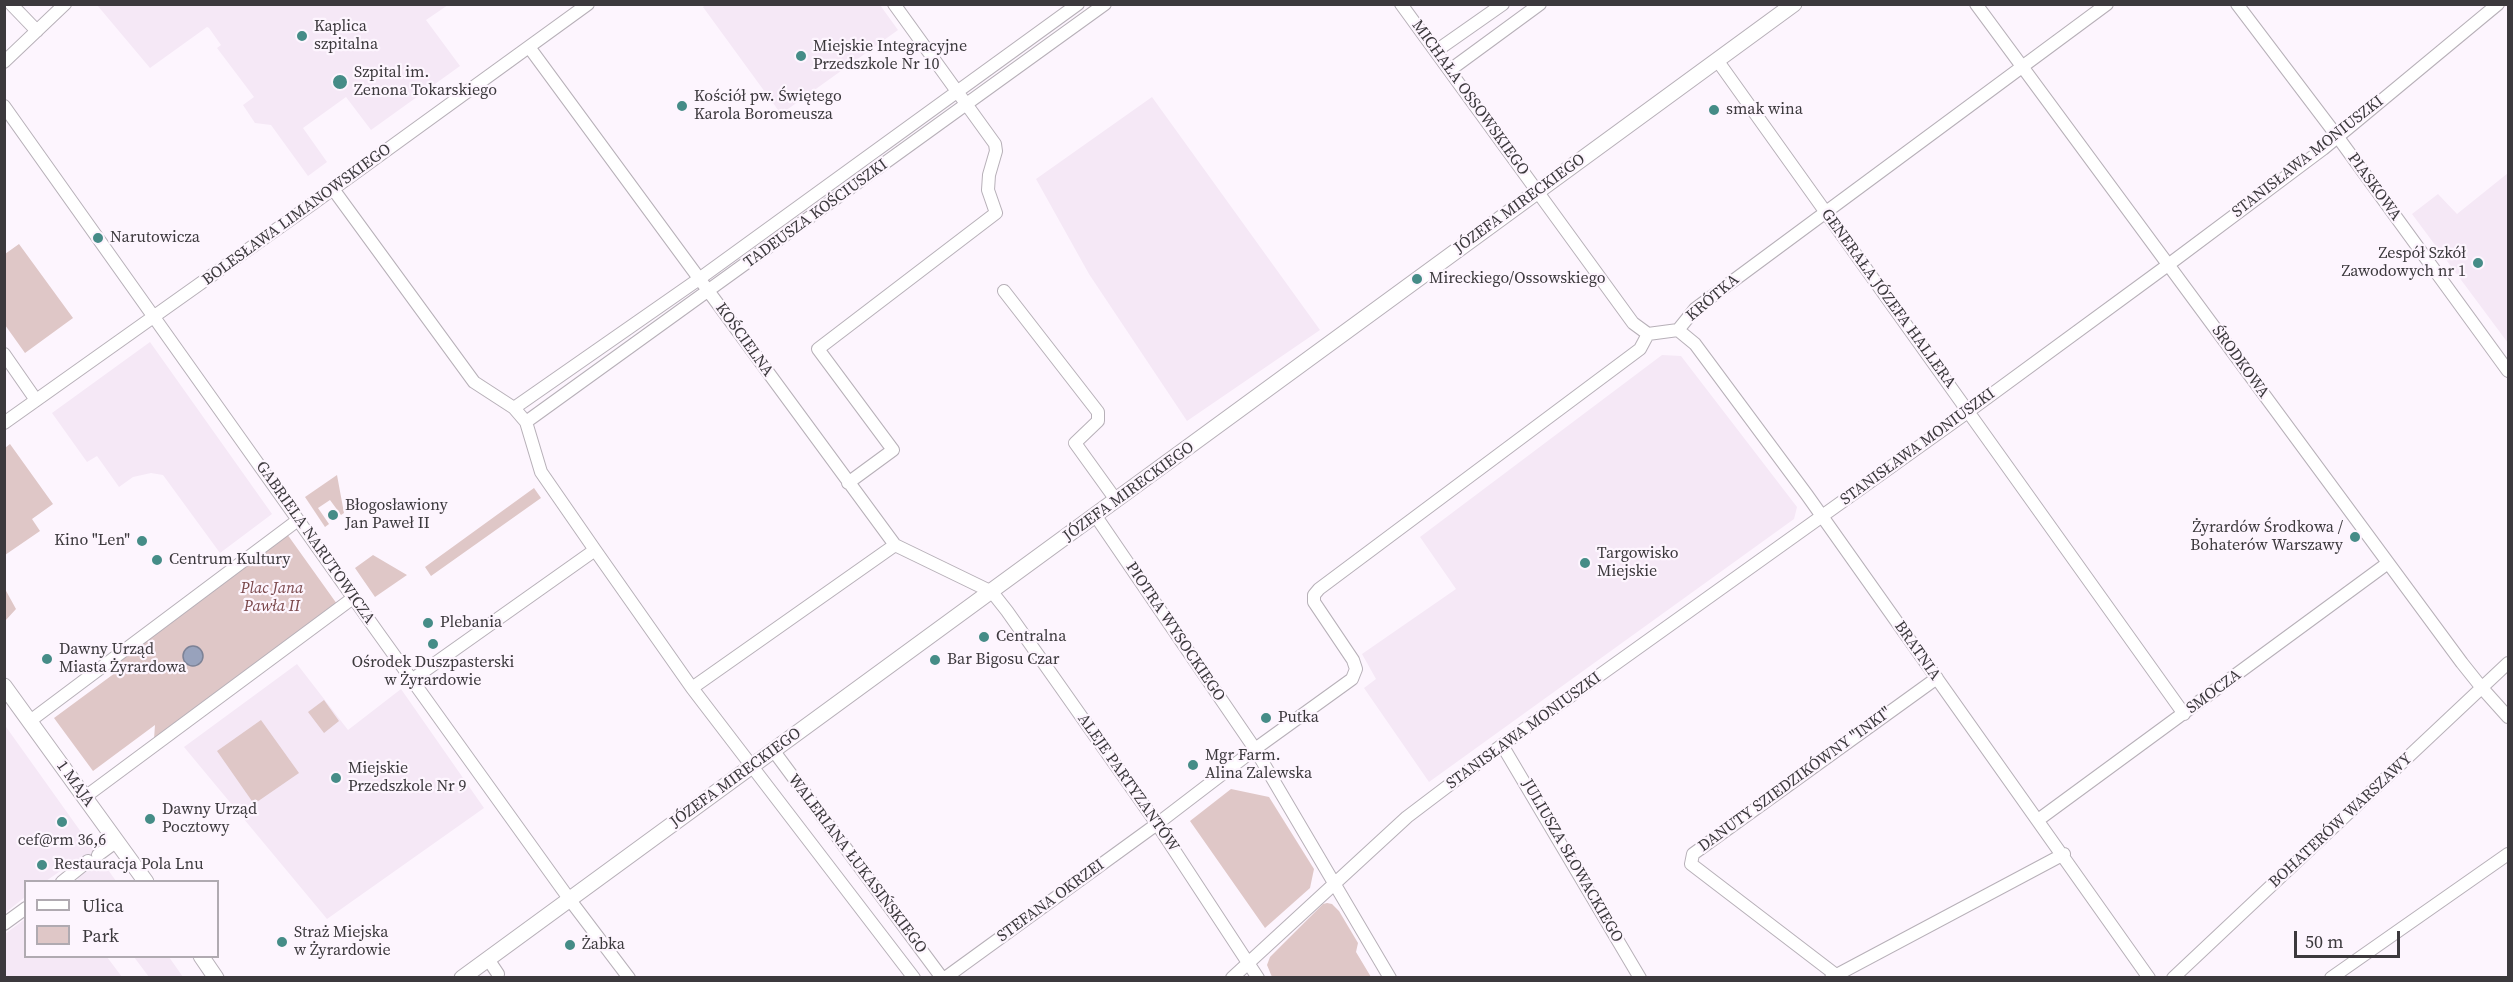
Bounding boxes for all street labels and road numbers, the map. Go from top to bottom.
street label: MICHAŁA OSSOWSKIEGO [1407,17,1533,179]
street label: STANISŁAWA MONIUSZKI [2229,92,2387,222]
street label: BOLESŁAWA LIMANOWSKIEGO [199,140,395,290]
street label: PIASKOWA [2343,149,2405,225]
street label: JÓZEFA MIRECKIEGO [1451,150,1589,258]
street label: TADEUSZA KOŚCIUSZKI [741,156,891,272]
street label: GENERAŁA JÓZEFA HALLERA [1816,206,1960,392]
street label: KRÓTKA [1683,270,1743,326]
street label: KOŚCIELNA [711,299,777,381]
street label: ŚRODKOWA [2207,322,2273,402]
street label: STANISŁAWA MONIUSZKI [1837,384,1999,510]
street label: JÓZEFA MIRECKIEGO [1060,438,1198,546]
street label: GABRIELA NARUTOWICZA [251,458,379,628]
street label: PIOTRA WYSOCKIEGO [1121,559,1229,705]
street label: BRATNIA [1890,618,1944,684]
street label: SMOCZA [2183,666,2245,718]
street label: STANISŁAWA MONIUSZKI [1443,668,1605,794]
street label: DANUTY SZIEDZIKÓWNY "INKI" [1695,704,1895,856]
street label: ALEJE PARTYZANTÓW [1073,710,1183,856]
street label: JÓZEFA MIRECKIEGO [667,724,805,832]
street label: BOHATERÓW WARSZAWY [2266,750,2416,892]
street label: 1 MAJA [52,757,98,811]
street label: WALERIANA ŁUKASIŃSKIEGO [783,771,931,957]
street label: JULIUSZA SŁOWACKIEGO [1517,776,1627,946]
street label: STEFANA OKRZEI [994,856,1108,946]

